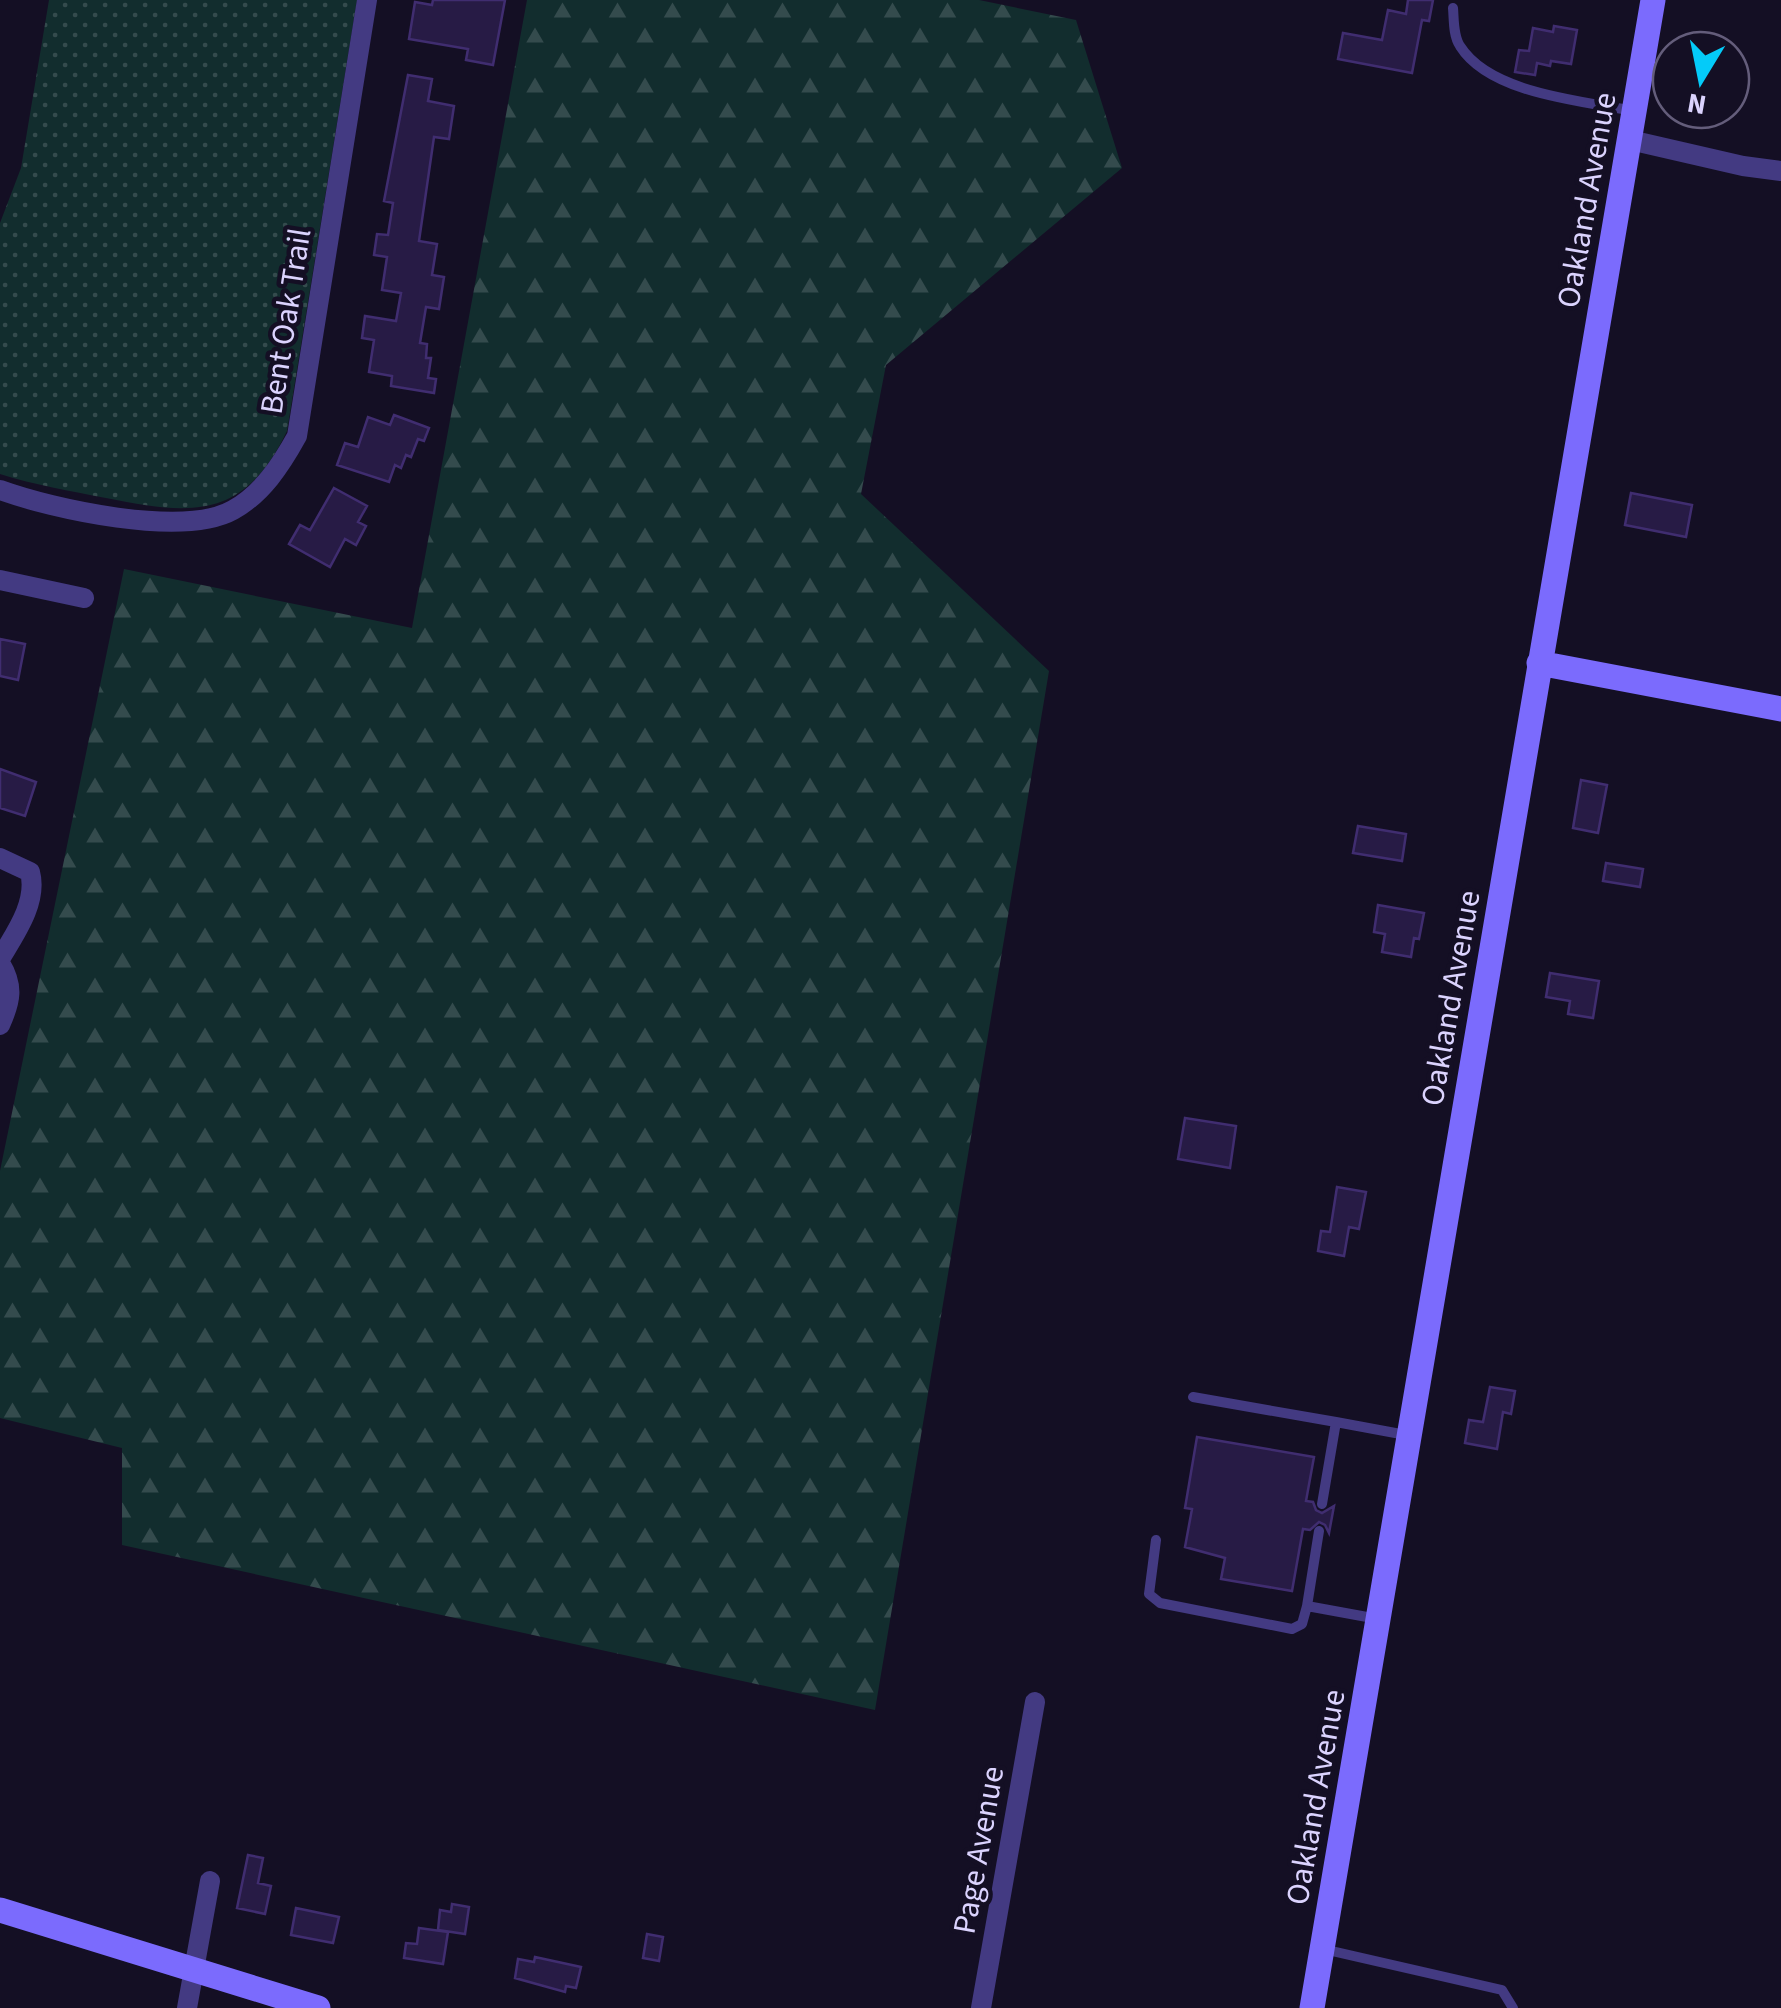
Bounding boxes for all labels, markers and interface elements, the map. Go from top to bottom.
north arrow [1651,30,1751,130]
text: N [1684,82,1709,125]
street label: Oakland Avenue [1545,89,1629,311]
street label: Bent Oak Trail [249,225,323,417]
street label: Oakland Avenue [1409,887,1493,1109]
street label: Oakland Avenue [1274,1686,1358,1908]
street label: Page Avenue [942,1763,1016,1938]

